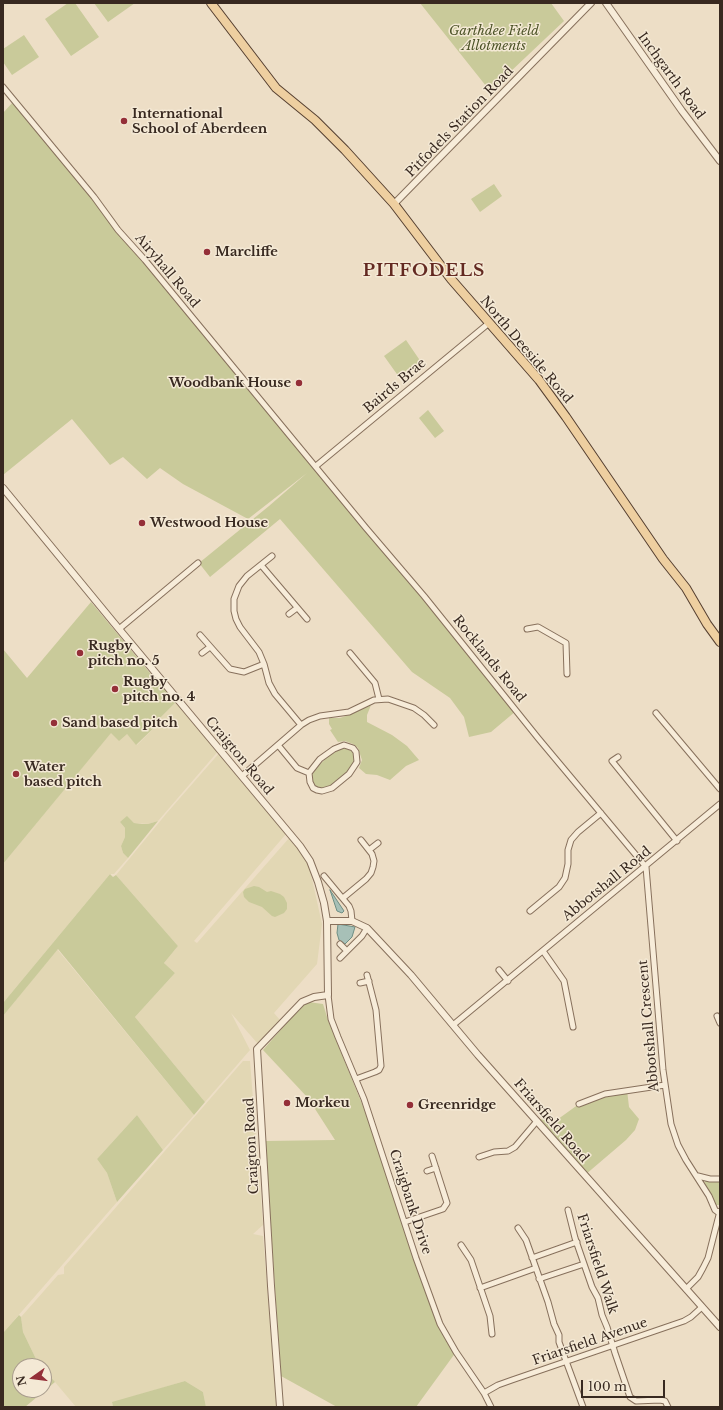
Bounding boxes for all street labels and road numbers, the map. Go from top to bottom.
street label: Inchgarth Road [634,29,708,123]
street label: Pitfodels Station Road [403,63,517,181]
street label: Airyhall Road [132,231,202,311]
street label: North Deeside Road [477,293,575,407]
street label: Bairds Brae [361,355,429,417]
street label: Rocklands Road [449,613,529,705]
street label: Craigton Road [202,714,276,798]
street label: Abbotshall Road [560,844,654,924]
street label: Abbotshall Crescent [635,959,663,1093]
street label: Friarsfield Road [510,1076,592,1166]
street label: Craigton Road [242,1097,262,1195]
street label: Craigbank Drive [386,1147,434,1257]
street label: Friarsfield Walk [573,1212,621,1316]
street label: Friarsfield Avenue [530,1315,650,1369]

